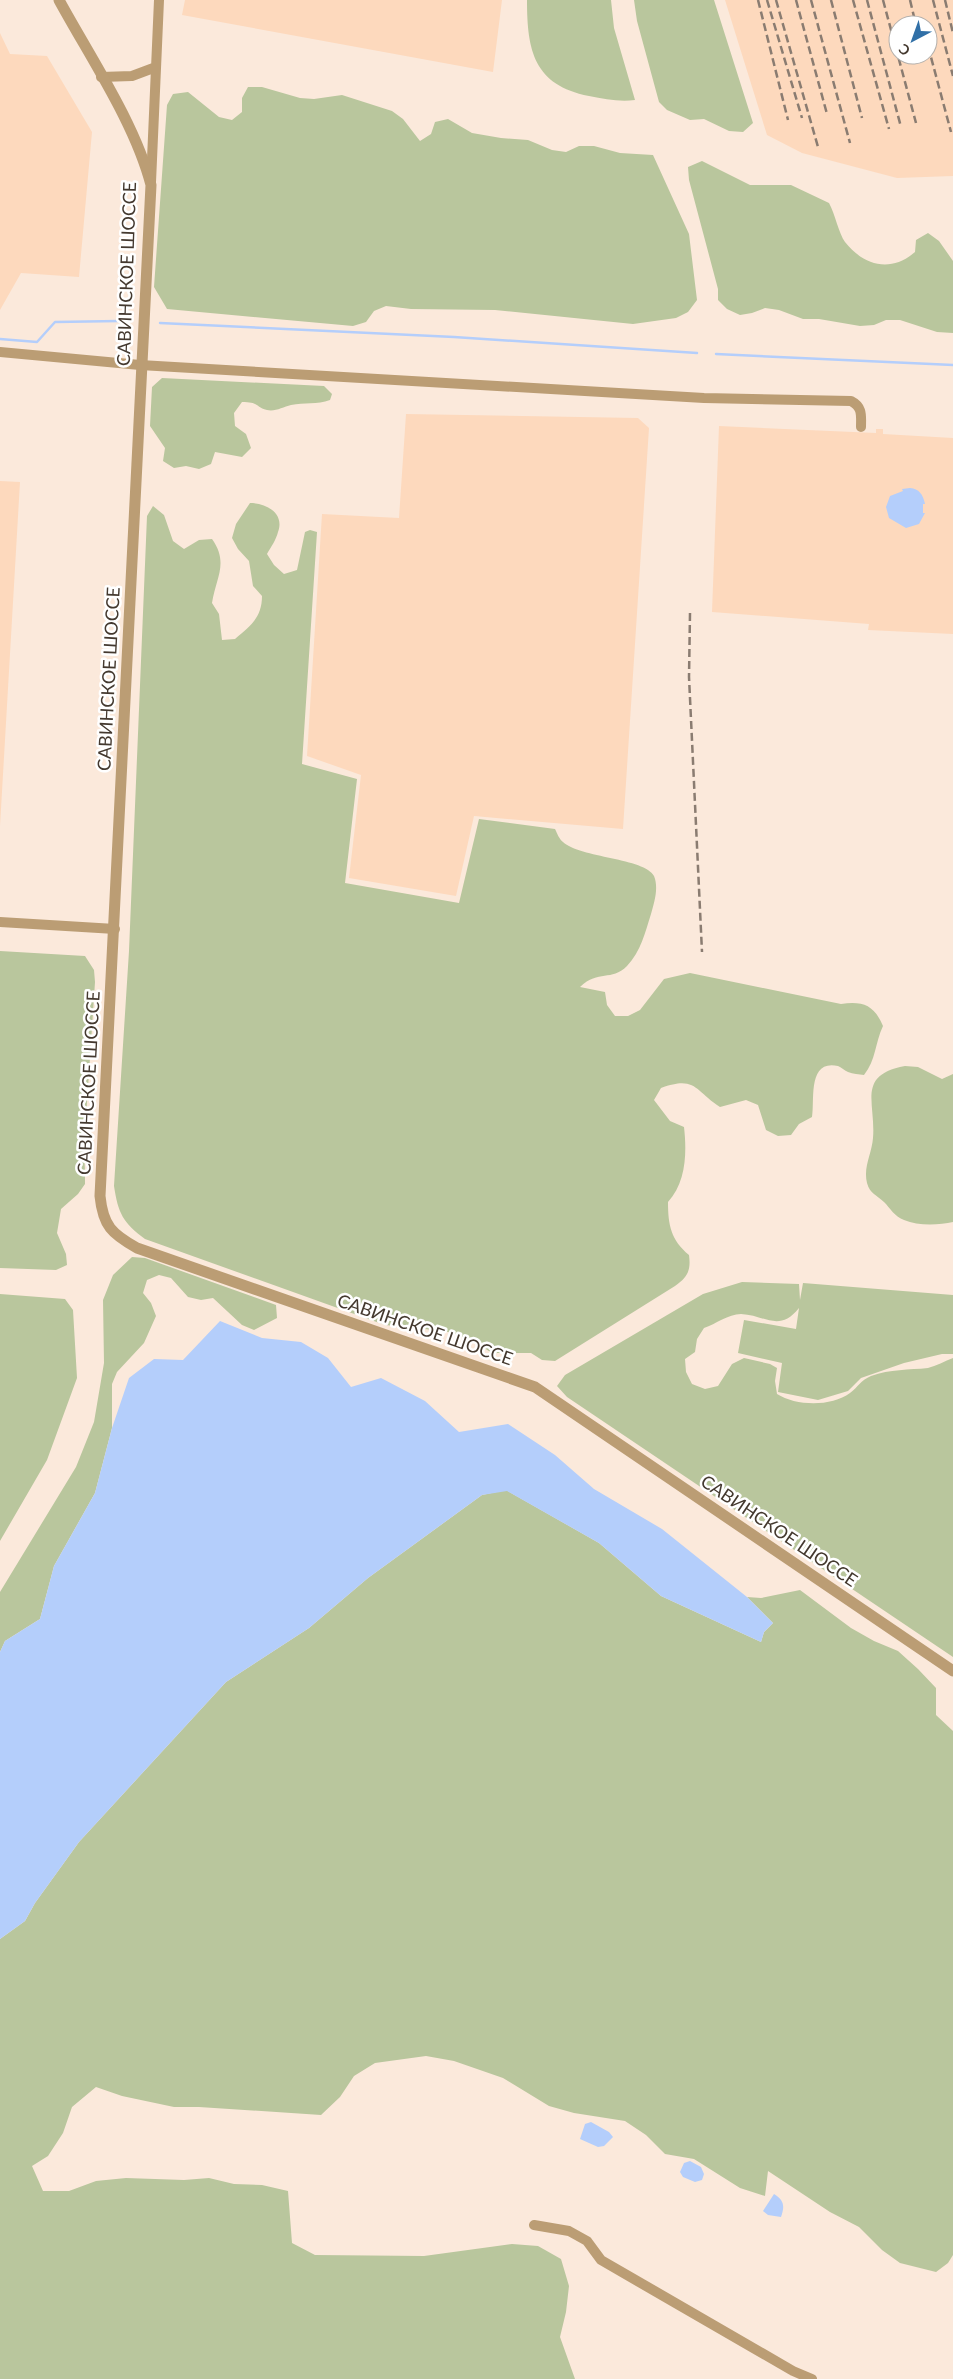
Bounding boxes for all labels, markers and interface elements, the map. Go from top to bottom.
north arrow [888,15,938,65]
text: С [895,40,913,60]
street label: САВИНСКОЕ ШОССЕ [112,182,140,366]
street label: САВИНСКОЕ ШОССЕ [92,586,124,771]
street label: САВИНСКОЕ ШОССЕ [72,990,104,1175]
street label: САВИНСКОЕ ШОССЕ [335,1289,516,1369]
street label: САВИНСКОЕ ШОССЕ [697,1470,862,1591]

